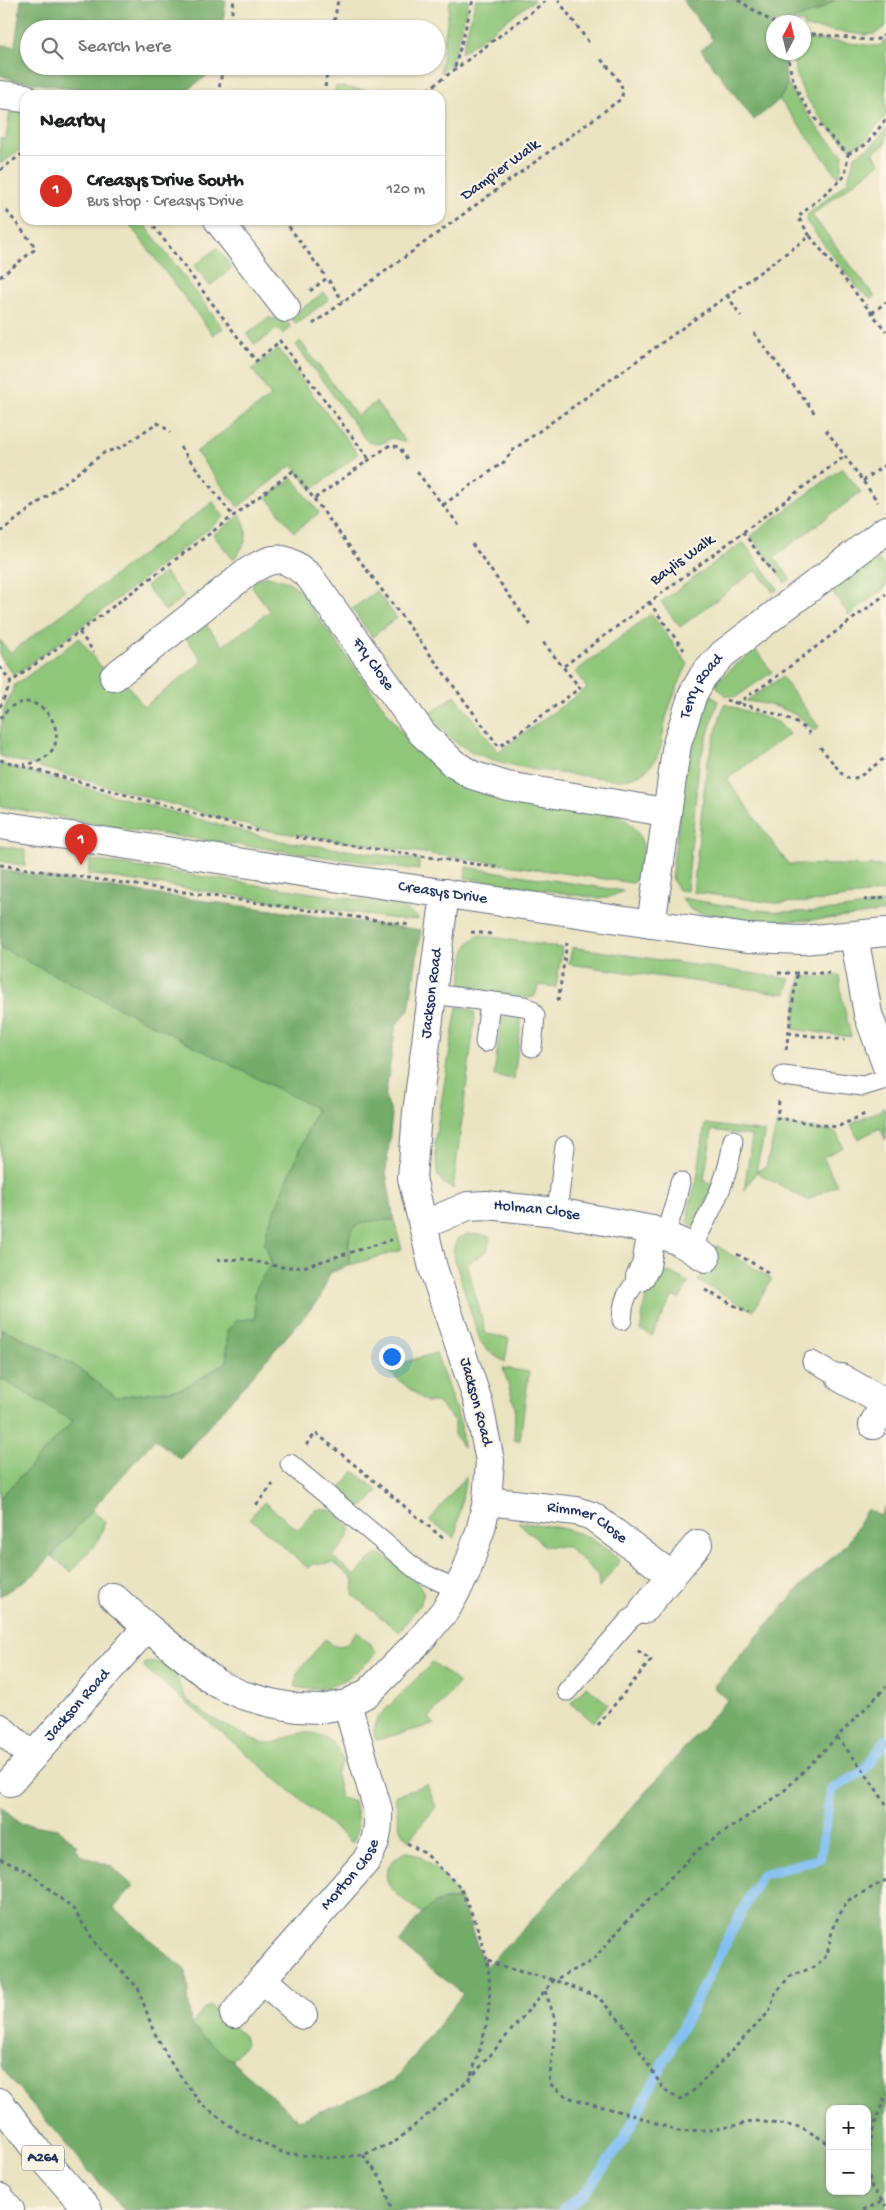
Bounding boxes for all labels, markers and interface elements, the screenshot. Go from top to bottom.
north arrow [766,15,811,60]
search box [20,20,445,75]
icon: search [38,34,66,62]
text: Search here [78,36,172,59]
text: Nearby [40,110,105,135]
street label: Dampier Walk [457,135,546,207]
text: Creasys Drive South [87,170,244,193]
text: 1 [53,181,59,200]
text: 120 m [386,181,425,200]
text: Bus stop · Creasys Drive [87,193,243,212]
street label: Baylis Walk [646,530,720,591]
street label: Fry Close [347,634,398,695]
street label: Terry Road [676,649,729,722]
pin: 1 [65,824,97,865]
street label: Creasys Drive [397,877,489,909]
street label: Jackson Road [417,946,448,1039]
street label: Holman Close [493,1196,583,1226]
your location [379,1344,405,1370]
street label: Jackson Road [454,1356,496,1450]
street label: Rimmer Close [546,1498,631,1549]
street label: Jackson Road [40,1664,116,1746]
street label: Morton Close [317,1836,385,1915]
map controls [826,2105,871,2195]
button: + [826,2105,871,2150]
road number: A264 [22,2146,64,2170]
button: − [826,2150,871,2195]

